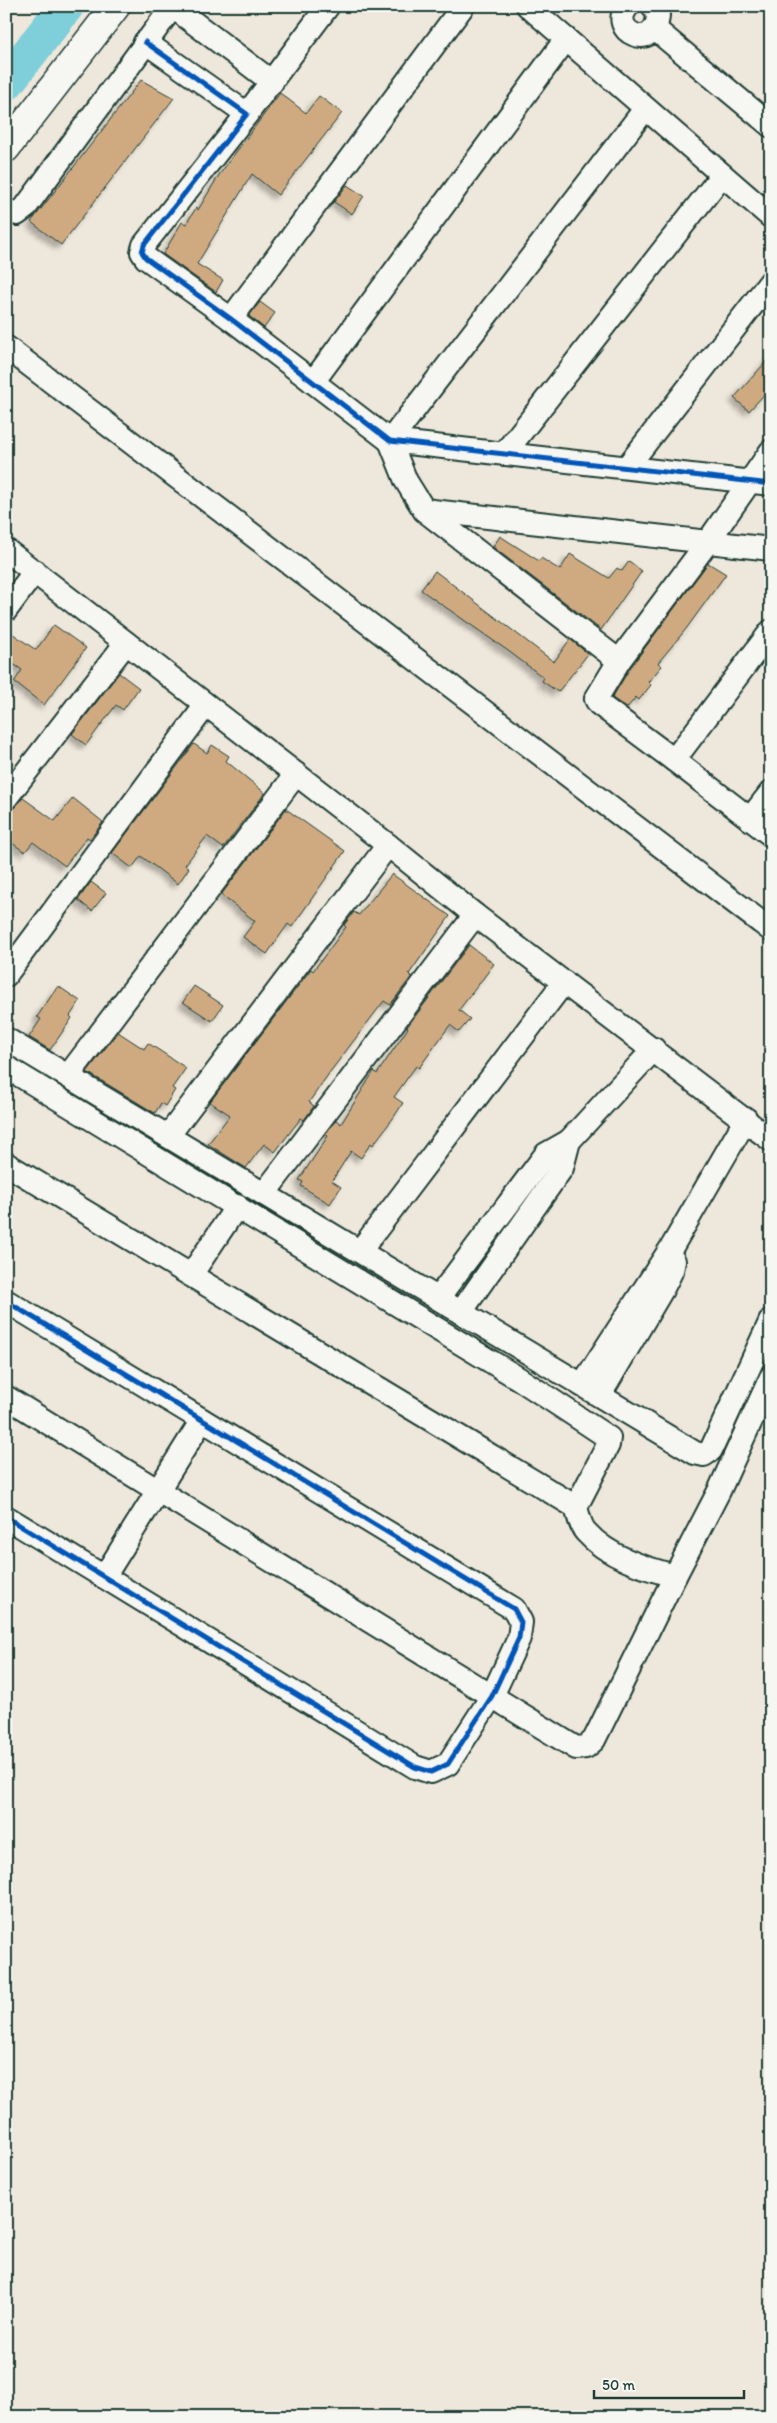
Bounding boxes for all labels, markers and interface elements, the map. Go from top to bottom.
scale bar [594,2368,744,2400]
text: 50 m [602,2376,635,2394]

